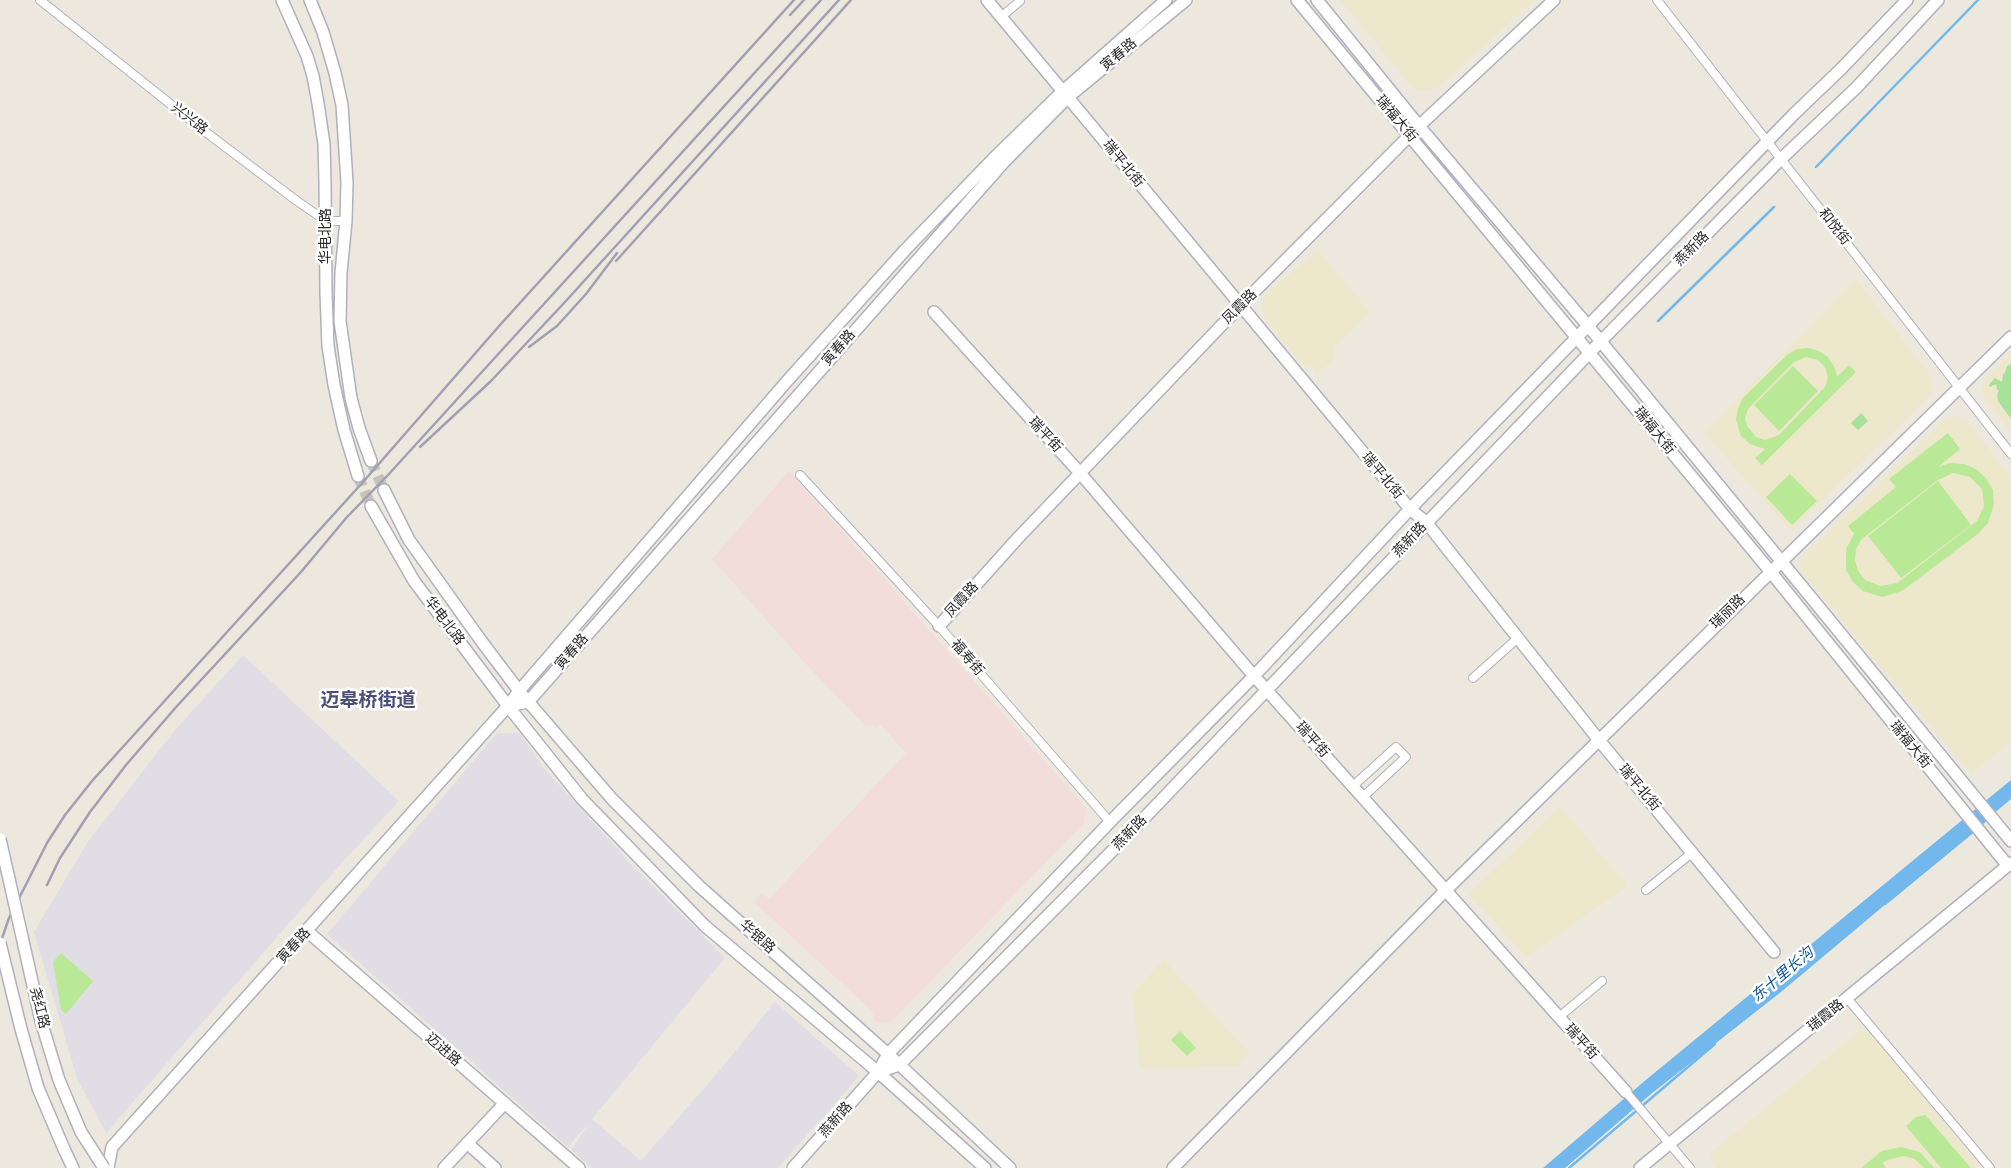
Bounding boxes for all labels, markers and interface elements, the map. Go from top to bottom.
street label: 寅春路 [1098,35,1140,75]
street label: 瑞福大街 [1372,92,1420,146]
street label: 兴兴路 [167,99,211,139]
street label: 瑞平北街 [1099,137,1147,191]
street label: 和悦街 [1814,205,1854,249]
street label: 华电北路 [318,208,334,264]
street label: 燕新路 [1671,228,1713,270]
street label: 凤霞路 [1219,286,1261,328]
street label: 寅春路 [819,327,859,369]
street label: 瑞福大街 [1630,404,1678,458]
street label: 瑞平街 [1025,414,1065,456]
street label: 瑞平北街 [1358,449,1406,503]
street label: 燕新路 [1390,519,1430,561]
street label: 凤霞路 [942,579,982,621]
street label: 瑞丽路 [1707,591,1749,633]
street label: 华电北路 [420,594,468,648]
street label: 寅春路 [552,631,592,673]
street label: 福寿街 [947,637,987,679]
district label: 迈皋桥街道 [321,690,415,712]
street label: 瑞福大街 [1886,718,1934,772]
street label: 瑞平街 [1292,719,1332,761]
street label: 瑞平北街 [1615,761,1663,815]
street label: 燕新路 [1109,812,1151,854]
street label: 华银路 [736,917,778,957]
street label: 寅春路 [274,925,314,967]
water label: 东十里长沟 [1748,944,1818,1006]
street label: 尧红路 [26,986,52,1030]
street label: 瑞霞路 [1804,996,1848,1036]
street label: 瑞平街 [1561,1021,1601,1063]
street label: 迈进路 [422,1030,464,1070]
street label: 燕新路 [816,1099,856,1141]

